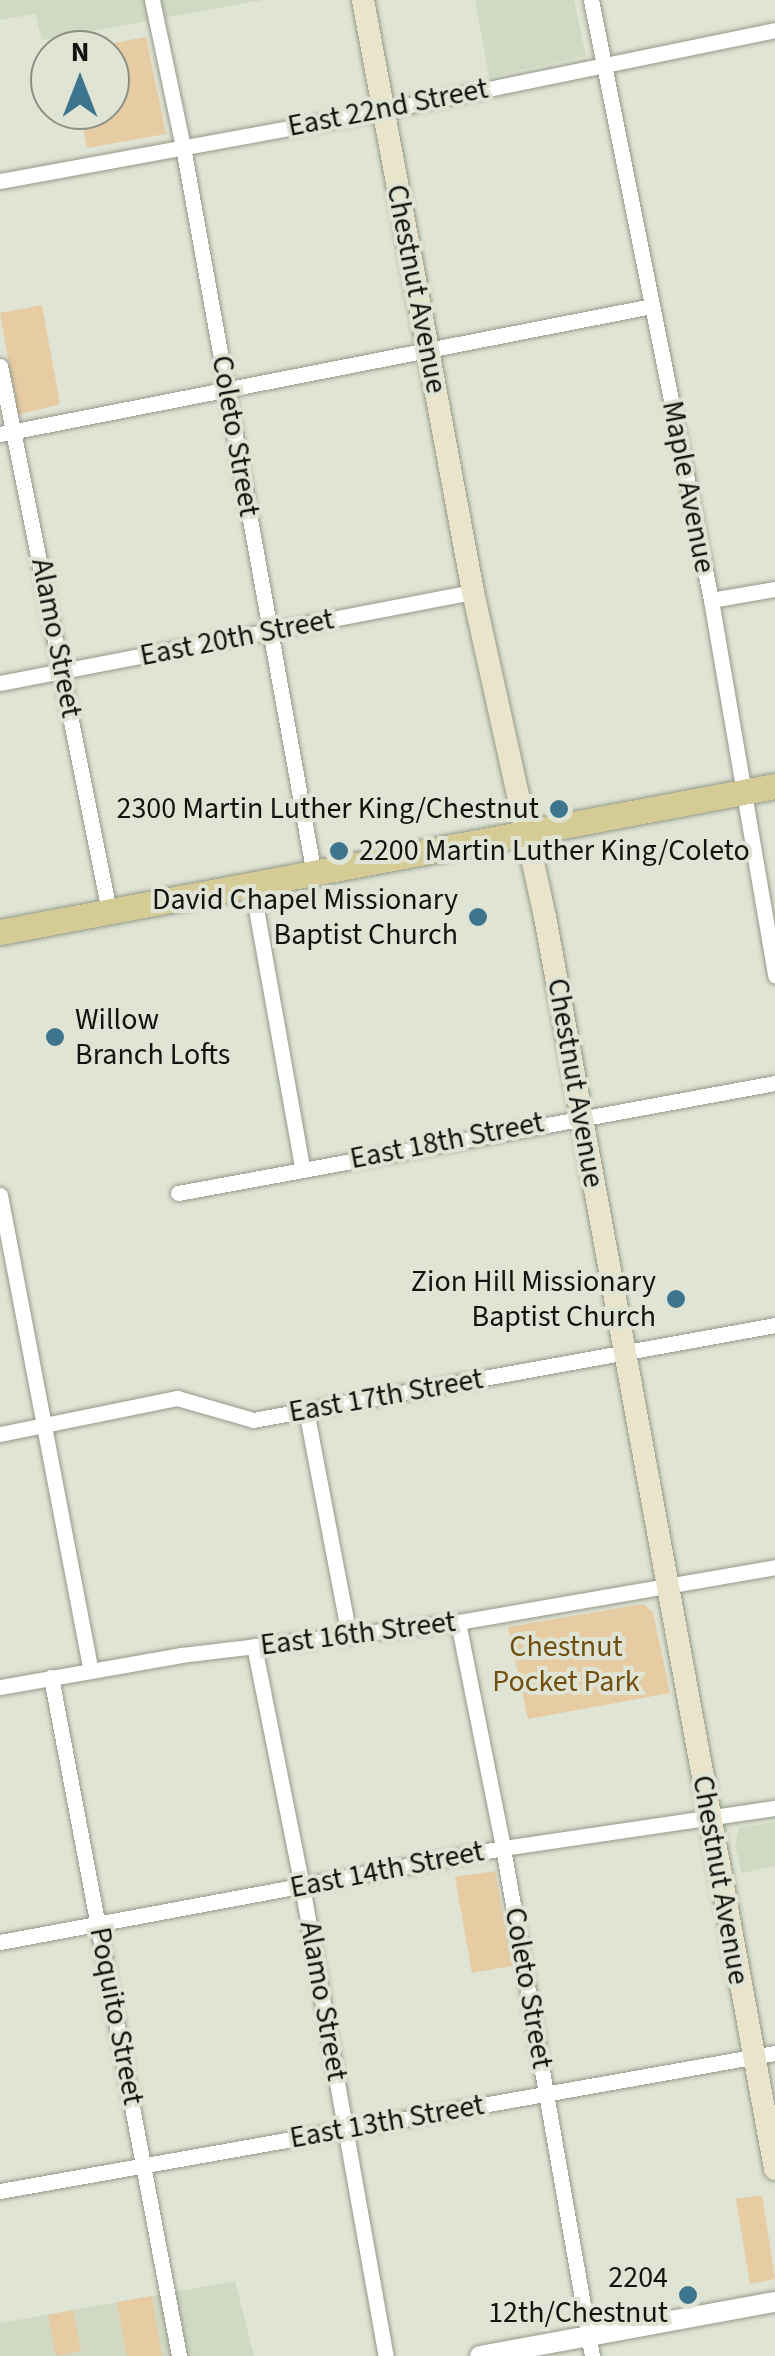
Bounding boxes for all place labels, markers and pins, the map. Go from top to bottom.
place label: 2300 Martin Luther King/Chestnut [117,791,539,827]
marker: 2300 Martin Luther King/Chestnut [548,798,570,820]
place label: 2200 Martin Luther King/Coleto [359,833,750,869]
marker: 2200 Martin Luther King/Coleto [328,840,350,862]
place label: David Chapel Missionary Baptist Church [152,882,458,952]
marker: David Chapel Missionary Baptist Church [467,906,489,928]
place label: Willow Branch Lofts [75,1002,230,1072]
marker: Willow Branch Lofts [44,1026,66,1048]
place label: Zion Hill Missionary Baptist Church [411,1264,656,1334]
marker: Zion Hill Missionary Baptist Church [665,1288,687,1310]
place label: 2204 12th/Chestnut [488,2260,668,2330]
marker: 2204 12th/Chestnut [677,2284,699,2306]

